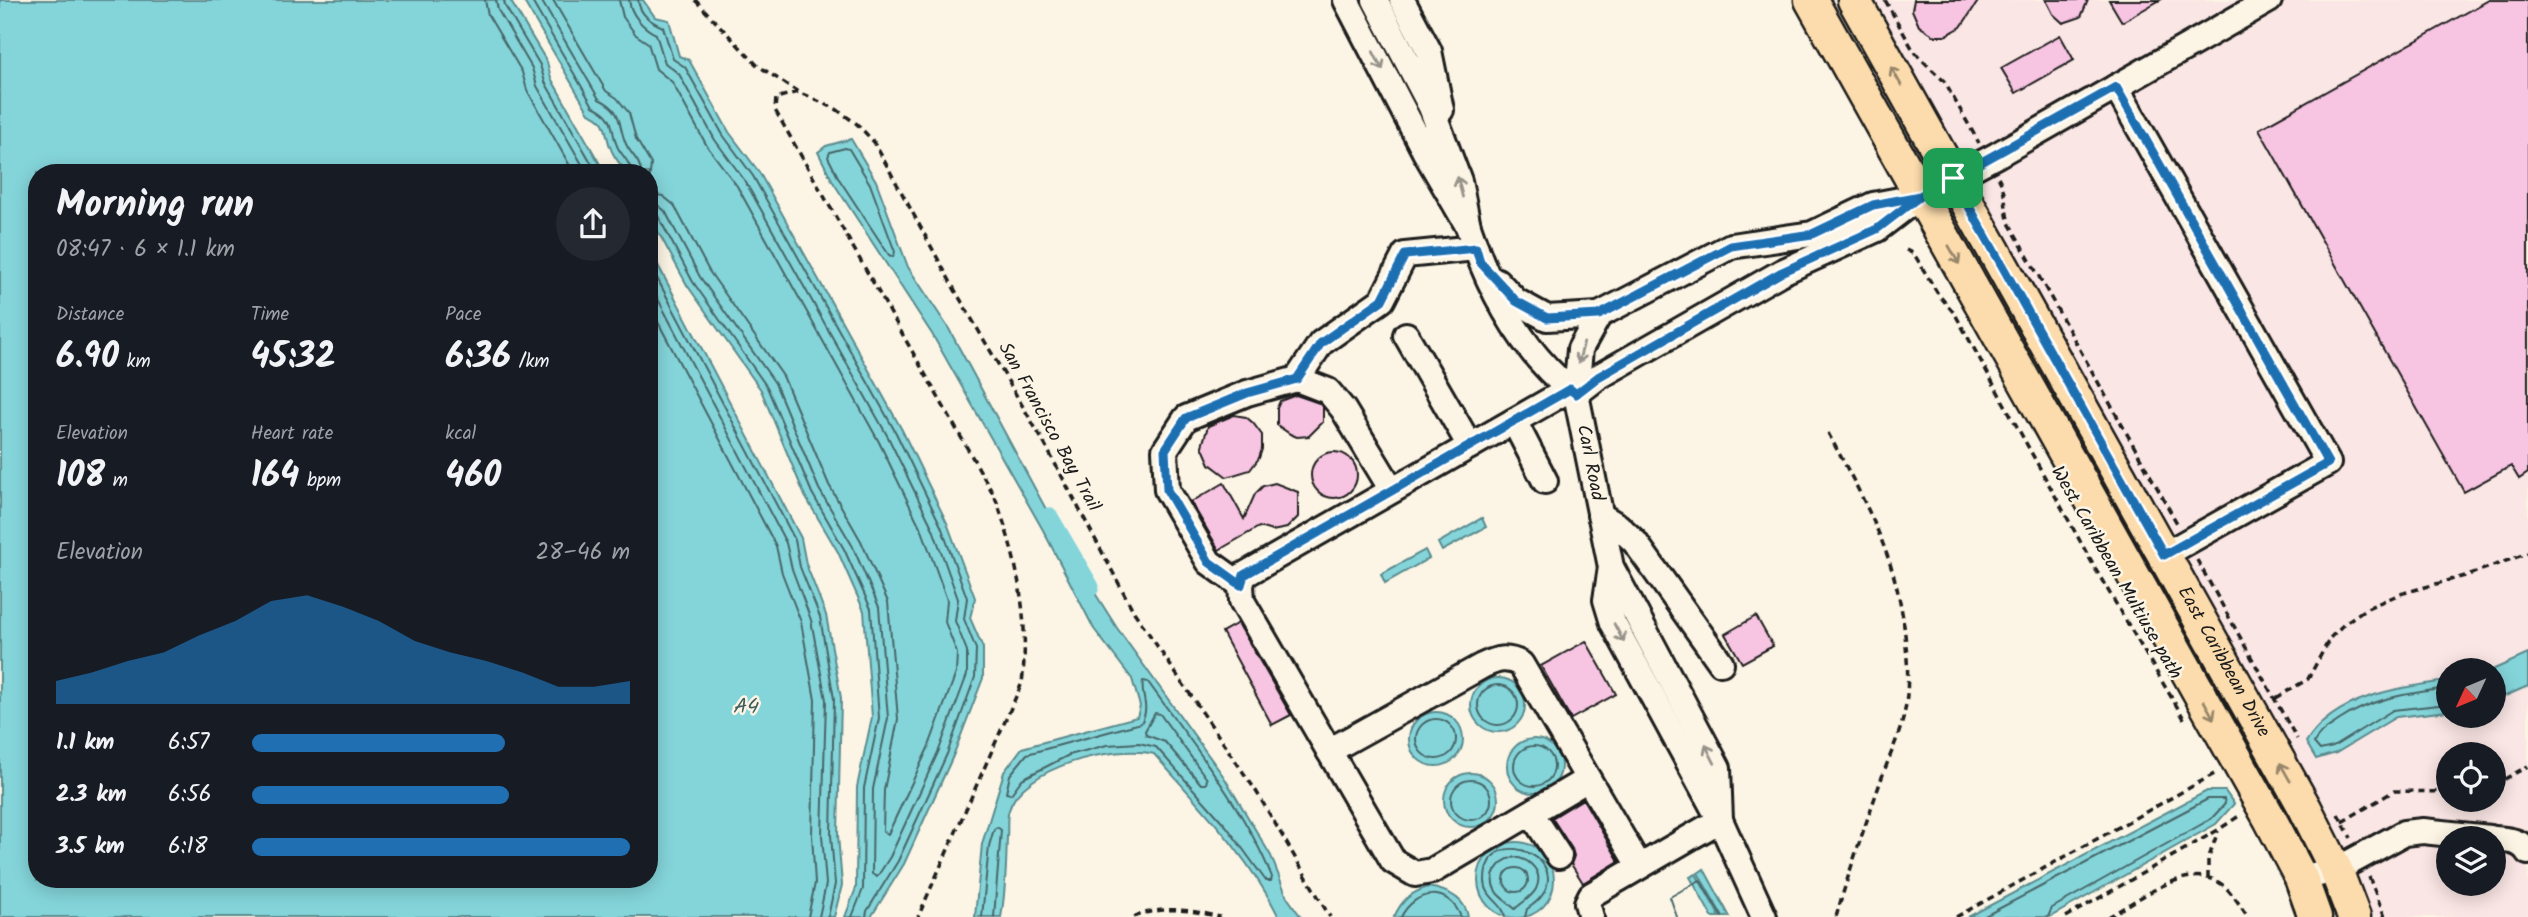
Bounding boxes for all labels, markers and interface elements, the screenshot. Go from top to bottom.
one-way arrow [1371,50,1385,70]
one-way arrow [1889,66,1902,87]
pin [1923,148,1983,208]
icon: arrive [1934,159,1972,197]
text: Morning run [56,176,254,236]
one-way arrow [1453,177,1466,199]
button: share [556,187,630,261]
text: 08:47 · 6 × 1.1 km [56,232,235,268]
one-way arrow [1947,244,1961,264]
text: Distance [56,300,124,330]
text: Time [251,300,289,330]
text: Pace [445,300,482,330]
text: 6.90 [56,330,119,386]
text: 45:32 [251,330,336,386]
text: 6:36 [445,330,511,386]
street label: San Francisco Bay Trail [990,337,1108,518]
one-way arrow [1574,341,1587,363]
text: km [119,347,151,377]
text: /km [511,347,549,377]
text: Elevation [56,419,128,449]
text: Heart rate [251,419,333,449]
text: kcal [445,419,476,449]
street label: Carl Road [1568,422,1612,504]
text: 108 [56,449,105,505]
text: 164 [251,449,299,505]
text: 460 [445,449,501,505]
street label: West Caribbean Multiuse path [2042,461,2190,685]
text: m [105,466,128,496]
text: bpm [299,466,341,496]
text: Elevation [56,535,143,571]
text: 28–46 m [536,535,630,571]
street label: East Caribbean Drive [2169,581,2278,743]
one-way arrow [1612,622,1626,642]
north arrow [2436,658,2506,728]
map controls [2436,658,2506,896]
water label: A4 [733,691,760,724]
one-way arrow [2202,699,2216,719]
text: 1.1 km [56,725,114,761]
text: 6:57 [168,725,209,761]
button: locate [2436,742,2506,812]
one-way arrow [1703,744,1717,765]
one-way arrow [2278,762,2291,783]
text: 2.3 km [56,777,126,813]
text: 6:56 [168,777,212,813]
button: layers [2436,826,2506,896]
text: 3.5 km [56,829,125,865]
text: 6:18 [168,829,208,865]

